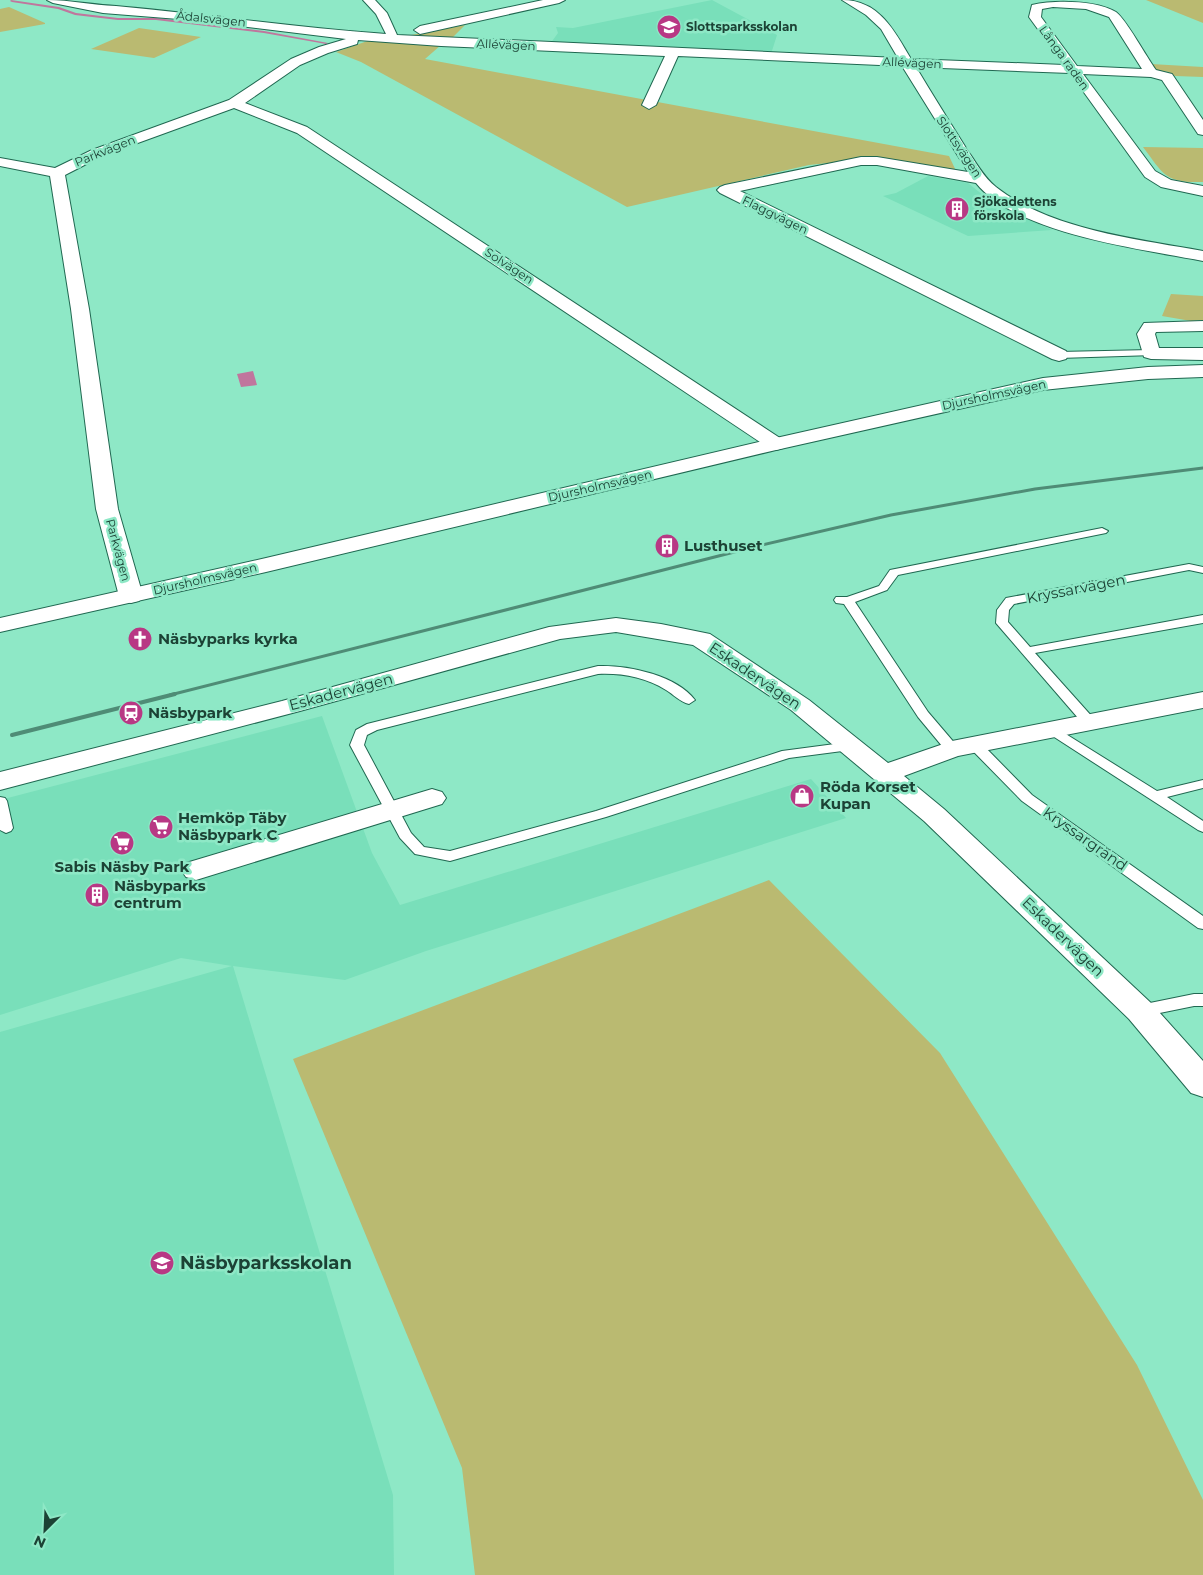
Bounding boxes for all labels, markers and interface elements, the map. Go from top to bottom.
street label: Ådalsvägen [176,7,246,30]
school or university icon: Slottsparksskolan [656,14,682,40]
place label: Slottsparksskolan [686,19,798,34]
street label: Långa raden [1036,23,1093,93]
street label: Allévägen [476,35,536,54]
street label: Allévägen [882,53,942,72]
street label: Slottsvägen [934,113,985,180]
street label: Parkvägen [72,132,137,169]
street label: Flaggvägen [740,192,811,237]
place label: Sjökadettens förskola [974,194,1057,223]
building icon: Sjökadettens förskola [944,196,970,222]
street label: Solvägen [482,244,536,287]
street label: Djursholmsvägen [940,376,1047,413]
street label: Djursholmsvägen [546,466,653,505]
street label: Parkvägen [103,517,134,583]
building icon: Lusthuset [654,533,680,559]
place label: Lusthuset [684,536,763,555]
street label: Djursholmsvägen [151,559,258,598]
street label: Kryssarvägen [1025,570,1127,607]
church icon: Näsbyparks kyrka [127,626,153,652]
place label: Näsbyparks kyrka [158,629,298,648]
street label: Eskadervägen [706,638,805,713]
street label: Eskadervägen [287,669,395,714]
station icon: Näsbypark [118,700,144,726]
place label: Näsbypark [148,703,232,722]
place label: Röda Korset Kupan [820,777,916,813]
shop icon: Röda Korset Kupan [789,783,815,809]
street label: Kryssargränd [1039,803,1131,875]
place label: Hemköp Täby Näsbypark C [178,808,287,844]
supermarket icon: Hemköp Täby Näsbypark C [148,814,174,840]
supermarket icon: Sabis Näsby Park [109,830,135,856]
place label: Sabis Näsby Park [55,857,190,876]
place label: Näsbyparks centrum [114,876,206,912]
building icon: Näsbyparks centrum [84,882,110,908]
street label: Eskadervägen [1018,893,1108,980]
school or university icon: Näsbyparksskolan [149,1250,175,1276]
place label: Näsbyparksskolan [180,1252,352,1274]
north arrow [20,1505,70,1555]
text: N [31,1531,49,1552]

